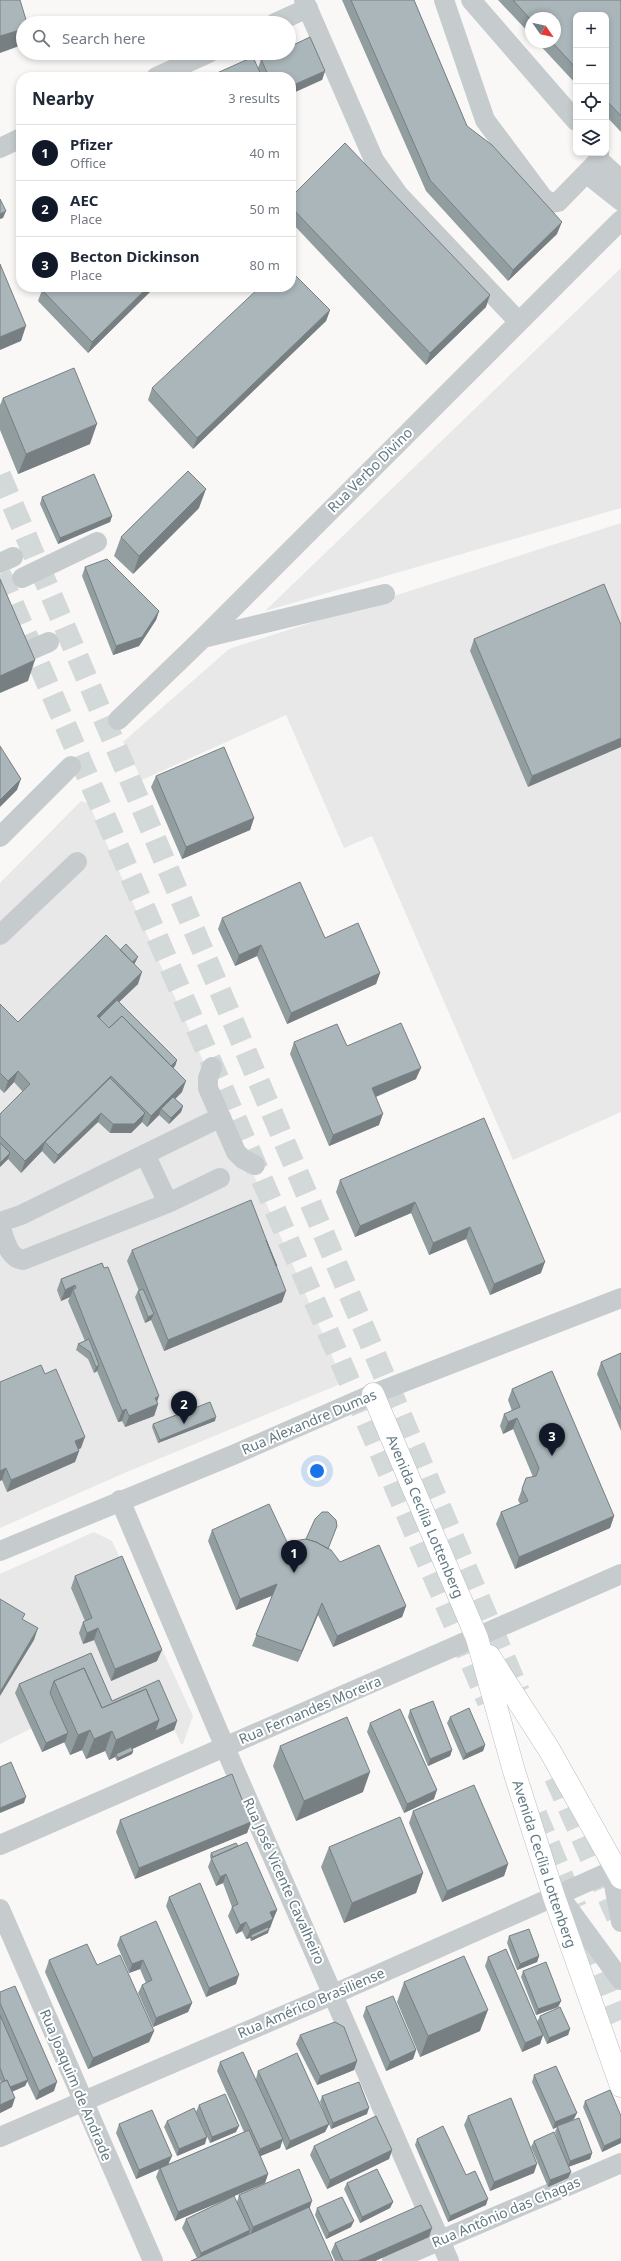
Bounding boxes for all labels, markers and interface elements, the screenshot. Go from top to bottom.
north arrow [525,12,561,48]
map controls [573,12,609,156]
button: + [573,12,609,48]
search box [16,16,296,60]
icon: search [30,27,52,49]
text: Search here [62,28,145,48]
button: − [573,48,609,84]
button: locate [573,84,609,120]
text: Nearby [32,87,94,110]
text: 3 results [228,89,280,107]
button: layers [573,120,609,156]
text: Pfizer [70,134,113,154]
text: 1 [41,144,49,162]
text: 40 m [250,144,280,162]
text: Office [70,154,106,172]
text: AEC [70,190,98,210]
text: 2 [41,200,49,218]
text: 50 m [250,200,280,218]
text: Place [70,210,102,228]
text: Becton Dickinson [70,246,200,266]
text: 3 [41,256,49,274]
text: 80 m [250,256,280,274]
text: Place [70,266,102,284]
street label: Rua Verbo Divino [323,423,416,516]
street label: Rua Alexandre Dumas [238,1384,380,1459]
pin: 2 [171,1391,197,1424]
pin: 3 [539,1423,565,1456]
street label: Avenida Cecília Lottenberg [382,1432,469,1601]
your location [307,1461,327,1481]
pin: 1 [281,1540,307,1573]
street label: Rua Fernandes Moreira [236,1671,384,1748]
street label: Avenida Cecília Lottenberg [508,1777,581,1950]
street label: Rua José Vicente Cavalheiro [239,1794,330,1967]
street label: Rua Américo Brasiliense [234,1963,387,2042]
street label: Rua Joaquim de Andrade [36,2006,117,2164]
street label: Rua Antônio das Chagas [429,2171,583,2251]

